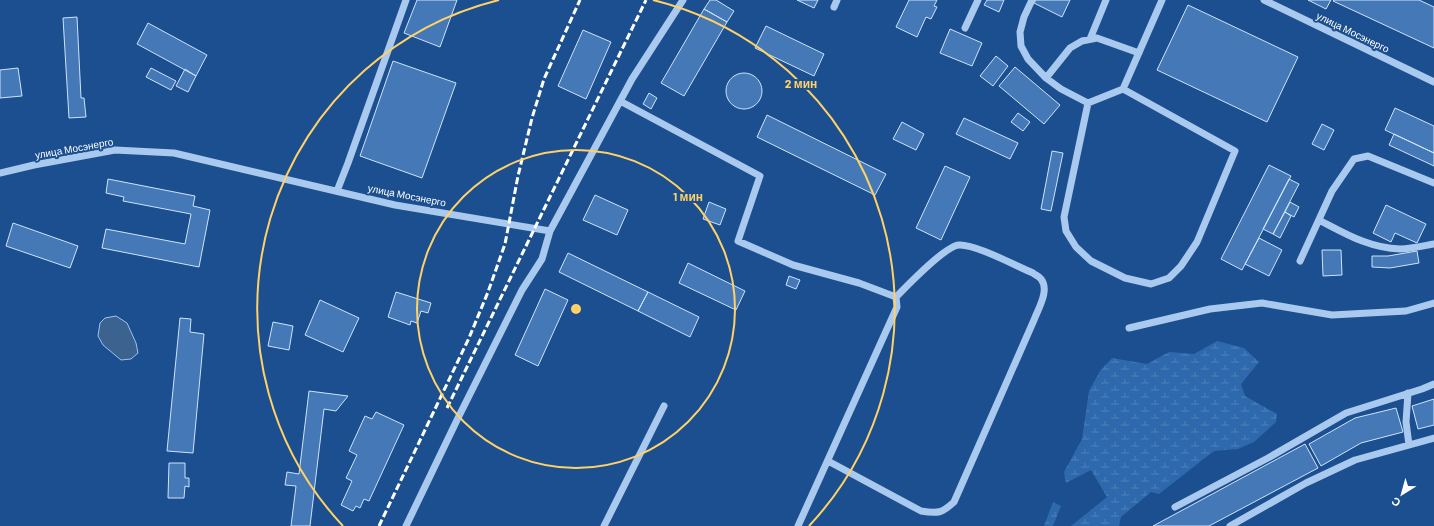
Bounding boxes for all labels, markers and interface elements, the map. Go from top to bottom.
street label: улица Мосэнерго [1315,9,1392,55]
text: 2 мин [785,76,817,90]
street label: улица Мосэнерго [34,135,115,161]
street label: улица Мосэнерго [367,182,448,209]
text: 1 мин [673,189,703,203]
centre of rings [569,302,583,316]
north arrow [1382,474,1422,514]
text: С [1389,495,1403,510]

